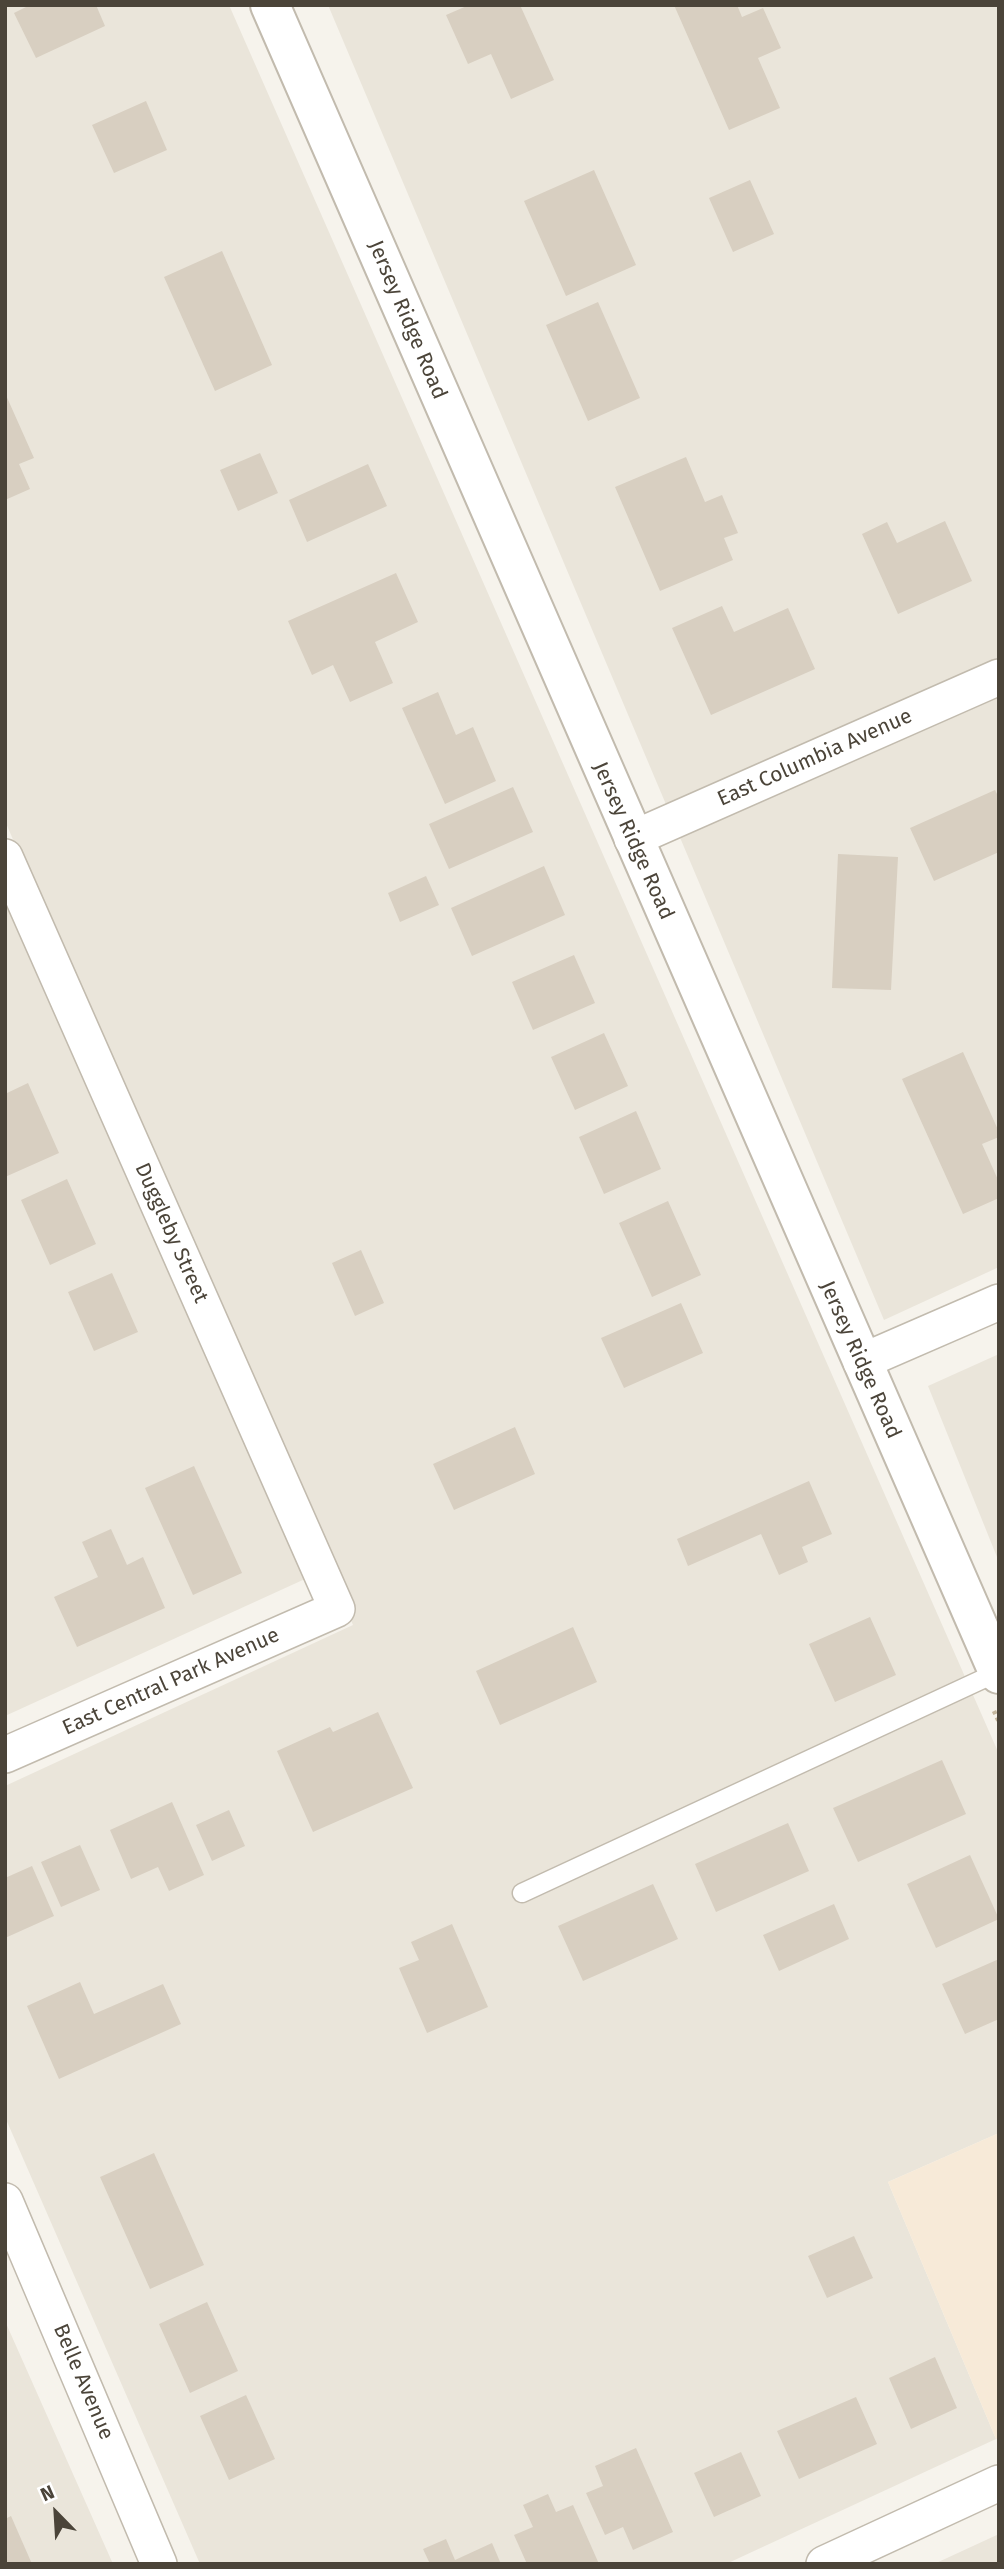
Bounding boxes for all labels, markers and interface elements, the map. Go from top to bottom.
street label: Jersey Ridge Road [362,237,452,403]
street label: East Columbia Avenue [714,704,916,812]
street label: Jersey Ridge Road [587,758,679,924]
street label: Duggleby Street [129,1159,213,1307]
street label: Jersey Ridge Road [814,1277,906,1443]
street label: East Central Park Avenue [59,1623,283,1741]
street label: Belle Avenue [47,2320,119,2444]
north arrow [21,2478,91,2548]
text: N [37,2480,58,2506]

